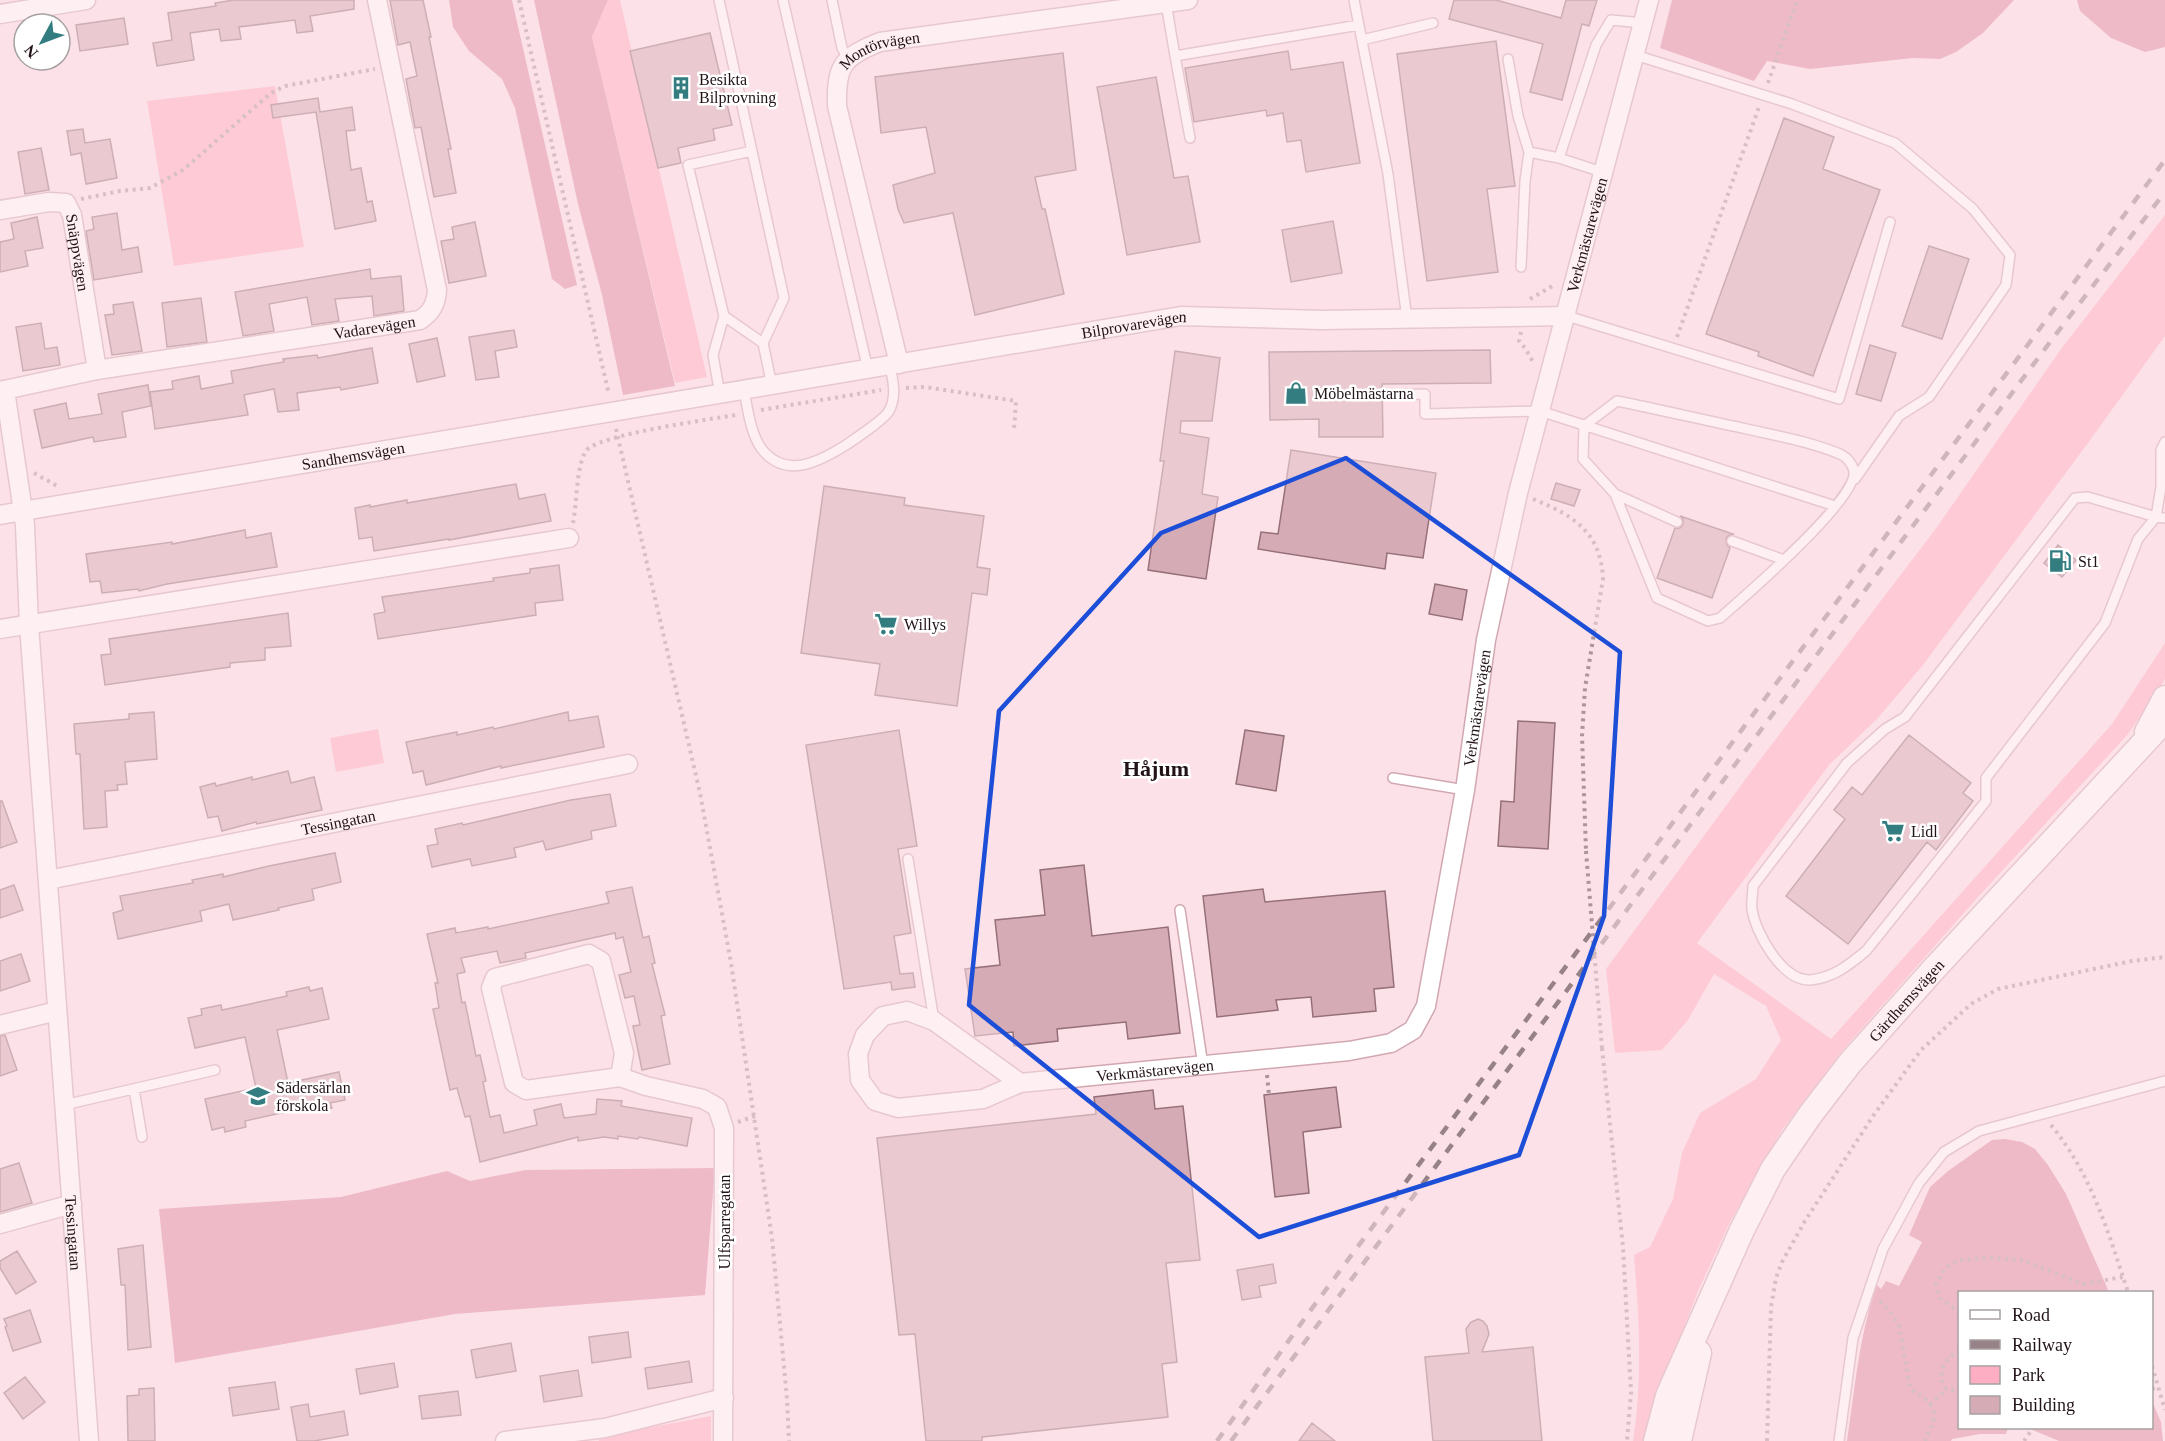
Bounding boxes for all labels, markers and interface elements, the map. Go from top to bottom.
north arrow [12,12,72,72]
street label: Montörvägen [835,28,921,72]
text: N [21,41,41,61]
place label: Besikta Bilprovning [699,71,776,107]
building icon: Besikta Bilprovning [668,75,694,101]
street label: Verkmästarevägen [1563,176,1610,294]
street label: Snäppvägen [63,212,93,292]
street label: Bilprovarevägen [1080,307,1187,341]
street label: Vadarevägen [332,312,417,342]
shop icon: Möbelmästarna [1283,380,1309,406]
place label: Möbelmästarna [1314,385,1414,402]
street label: Sandhemsvägen [300,438,406,473]
fuel station icon: St1 [2047,548,2073,574]
place label: St1 [2078,553,2099,570]
supermarket icon: Willys [873,611,899,637]
place label: Willys [904,616,946,634]
street label: Verkmästarevägen [1460,648,1493,768]
district label: Håjum [1123,756,1189,781]
street label: Tessingatan [300,806,377,838]
supermarket icon: Lidl [1880,818,1906,844]
place label: Lidl [1911,823,1938,840]
street label: Gärdhemsvägen [1865,956,1947,1045]
street label: Verkmästarevägen [1095,1056,1215,1084]
place label: Sädersärlan förskola [276,1079,351,1114]
school or university icon: Sädersärlan förskola [245,1083,271,1109]
street label: Ulfsparregatan [716,1174,734,1270]
street label: Tessingatan [62,1195,85,1271]
legend [1958,1291,2153,1429]
text: Road [2012,1305,2050,1325]
text: Railway [2012,1335,2072,1355]
text: Park [2012,1365,2045,1385]
text: Building [2012,1395,2075,1415]

